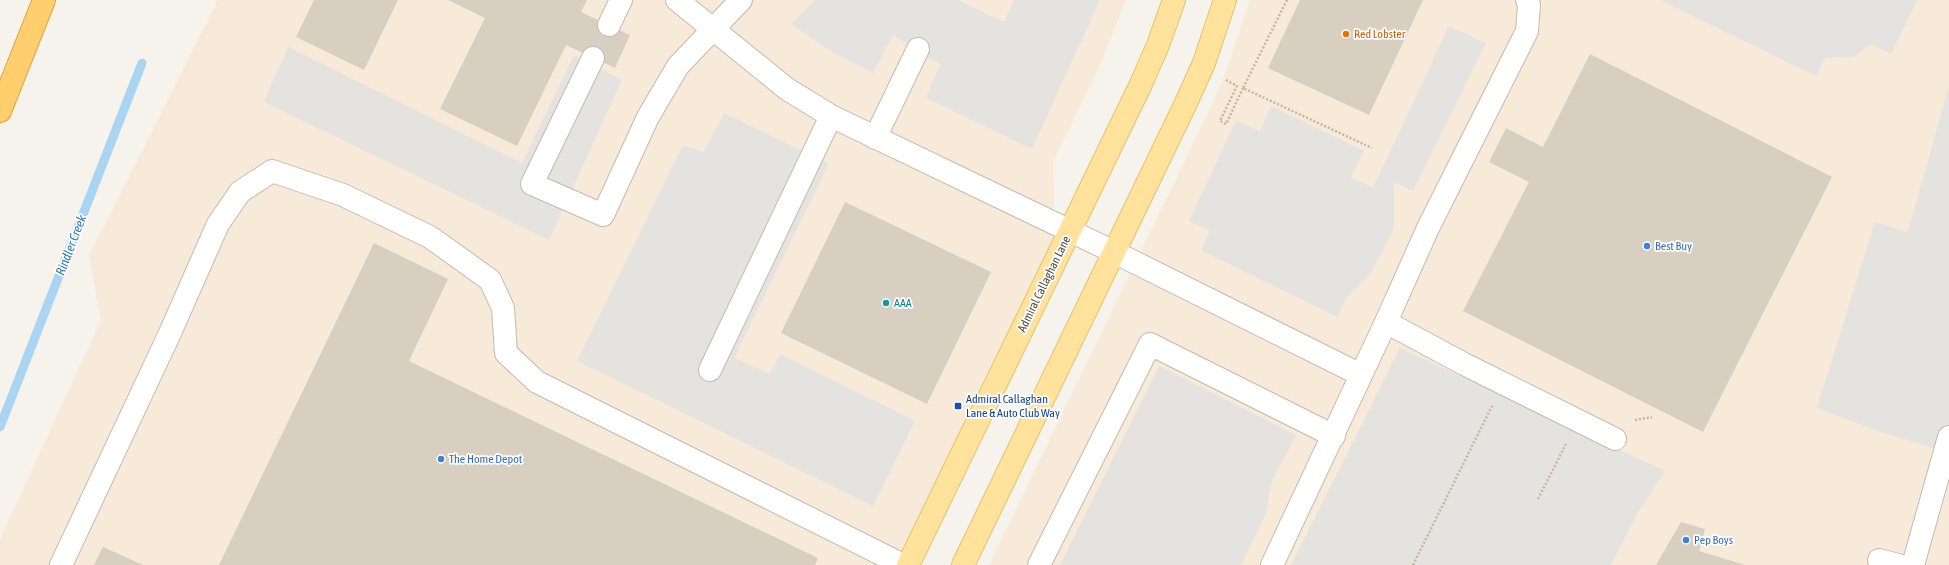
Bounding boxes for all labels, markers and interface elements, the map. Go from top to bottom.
place label: Red Lobster [1354,27,1406,41]
marker: Red Lobster [1341,29,1351,39]
water label: Rindler Creek [53,213,89,277]
street label: Admiral Callaghan Lane [1015,234,1073,334]
place label: Best Buy [1655,239,1692,253]
marker: Best Buy [1642,241,1652,251]
place label: AAA [894,296,912,310]
marker: AAA [881,298,891,308]
place label: Admiral Callaghan Lane & Auto Club Way [966,392,1060,420]
marker: Admiral Callaghan Lane & Auto Club Way [953,401,963,411]
place label: The Home Depot [449,452,523,466]
marker: The Home Depot [436,454,446,464]
place label: Pep Boys [1694,533,1733,547]
marker: Pep Boys [1681,535,1691,545]

